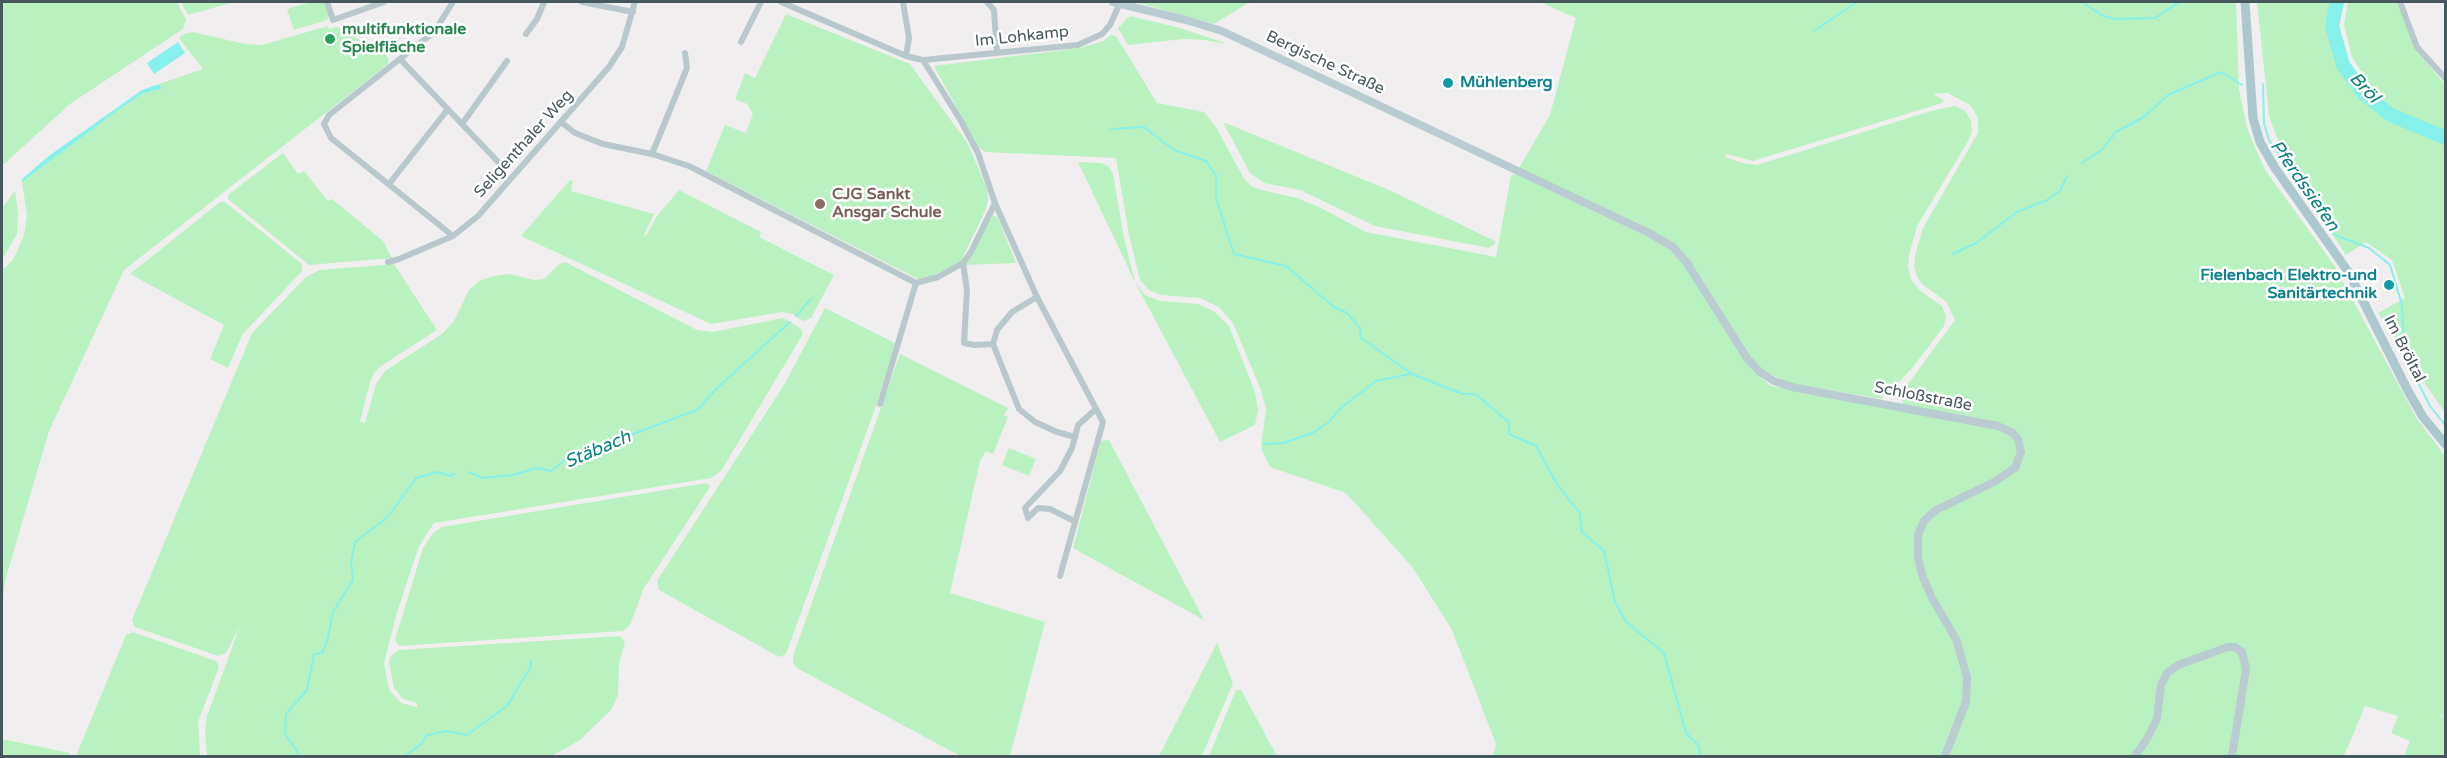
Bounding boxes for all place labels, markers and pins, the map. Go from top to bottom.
place label: multifunktionale Spielfläche [342,20,466,58]
marker: multifunktionale Spielfläche [323,32,337,46]
place label: Mühlenberg [1460,73,1553,93]
marker: Mühlenberg [1441,76,1455,90]
place label: CJG Sankt Ansgar Schule [832,185,941,223]
marker: CJG Sankt Ansgar Schule [813,197,827,211]
place label: Fielenbach Elektro-und Sanitärtechnik [2200,266,2377,304]
marker: Fielenbach Elektro-und Sanitärtechnik [2382,278,2396,292]

